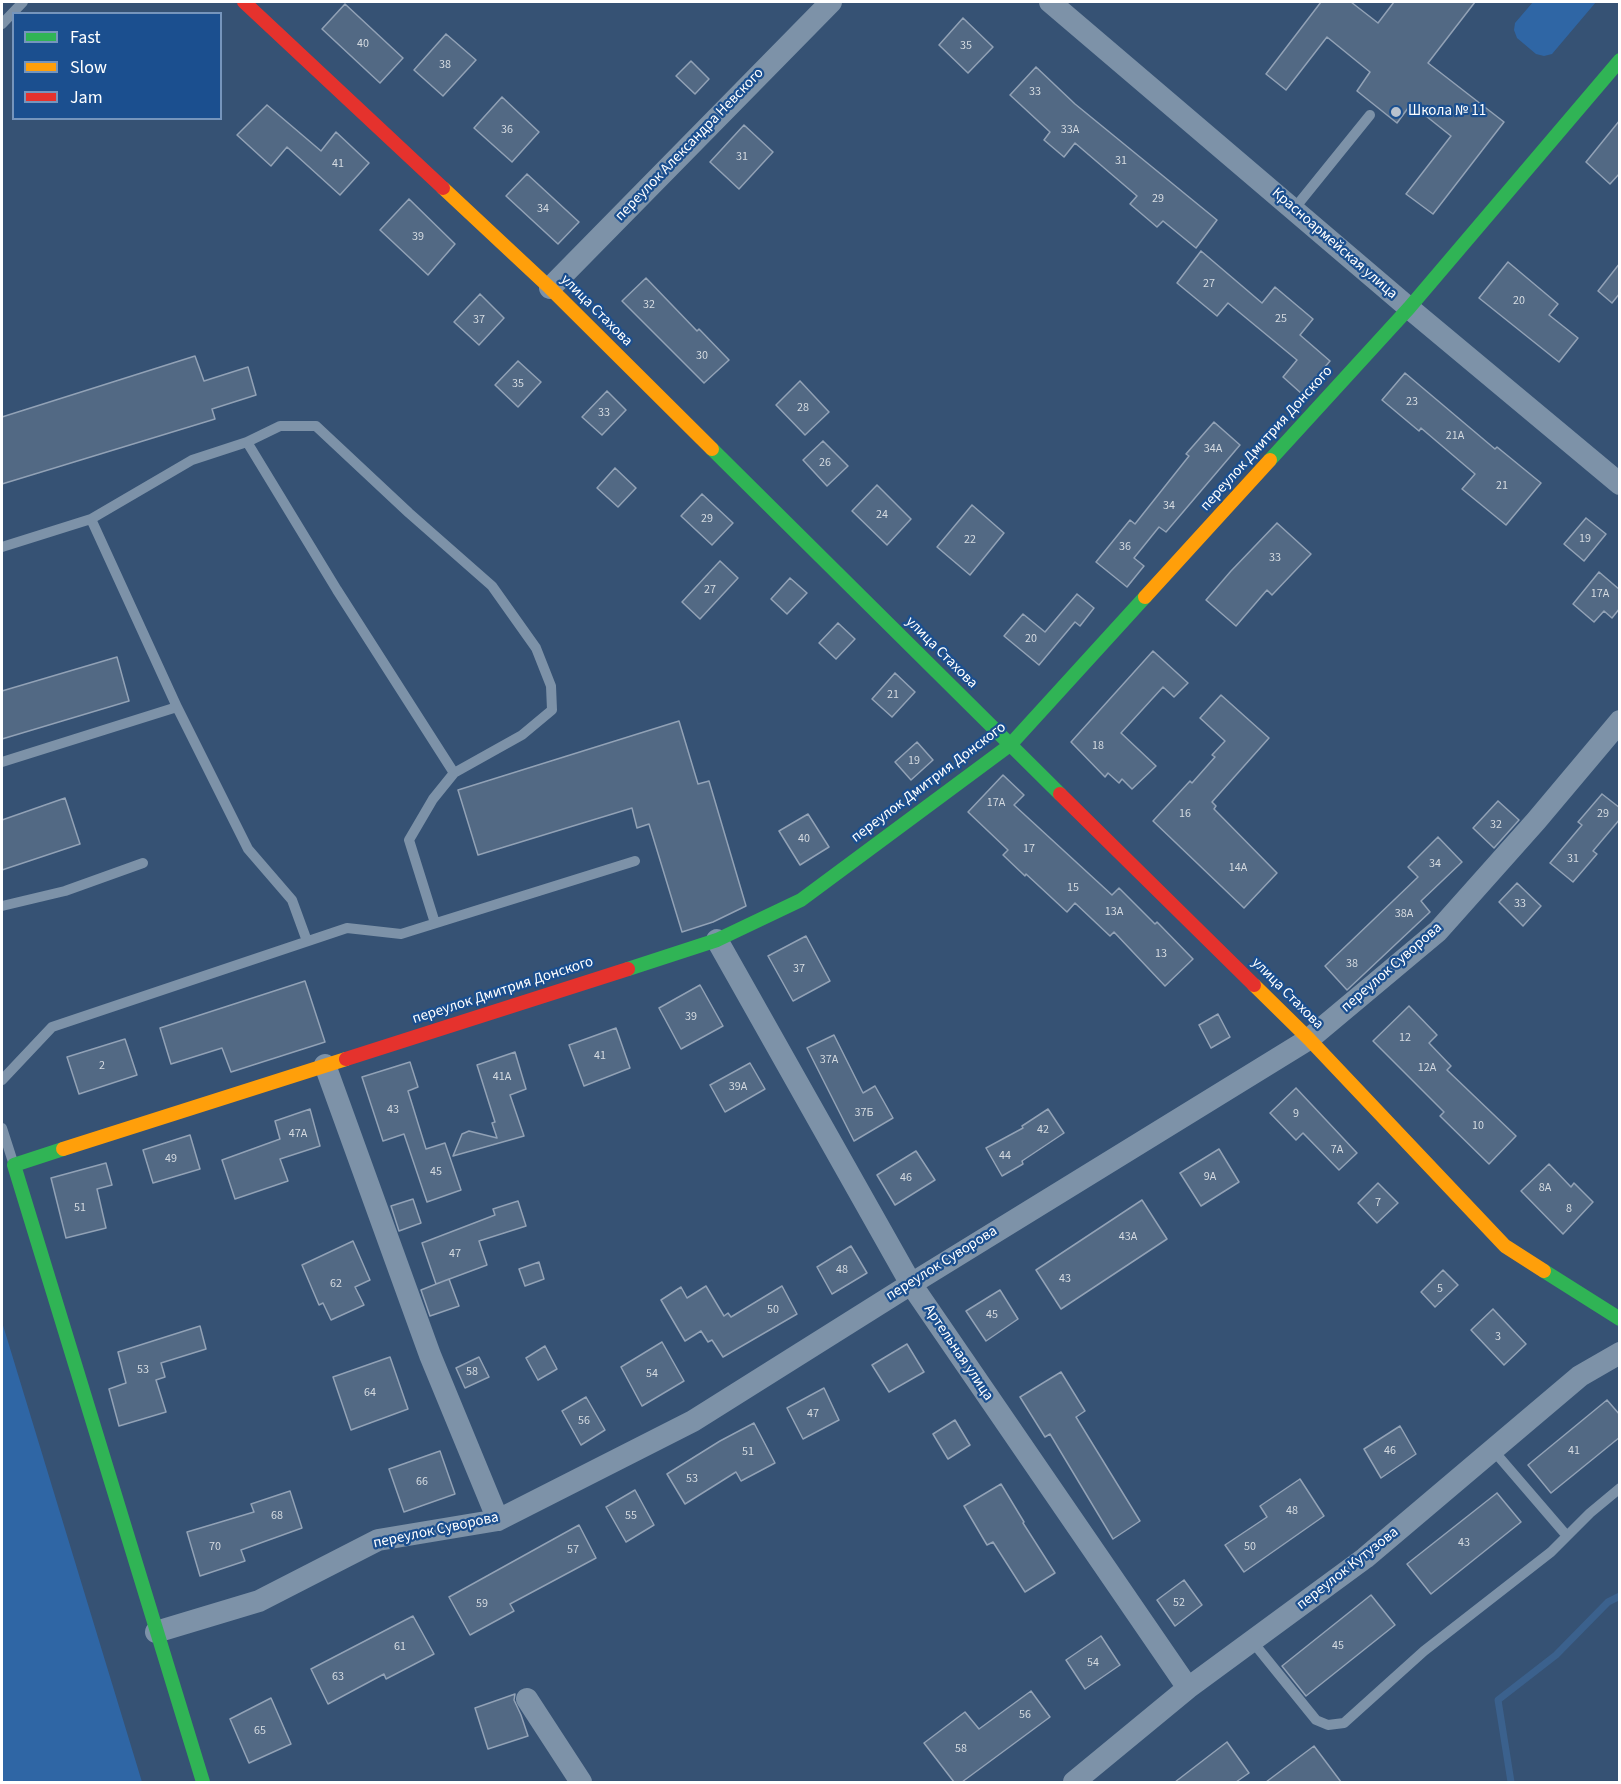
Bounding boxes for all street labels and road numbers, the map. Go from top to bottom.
street label: переулок Александра Невского [612,65,768,225]
street label: Красноармейская улица [1268,185,1400,303]
street label: улица Стахова [556,271,636,351]
street label: переулок Дмитрия Донского [1197,363,1337,515]
street label: улица Стахова [901,613,981,693]
street label: переулок Дмитрия Донского [848,719,1010,847]
street label: переулок Суворова [1338,919,1446,1017]
street label: переулок Дмитрия Донского [410,953,596,1029]
street label: улица Стахова [1247,954,1327,1034]
street label: переулок Суворова [883,1223,1001,1305]
street label: Артельная улица [919,1302,997,1404]
street label: переулок Суворова [372,1509,500,1553]
street label: переулок Кутузова [1293,1524,1403,1614]

